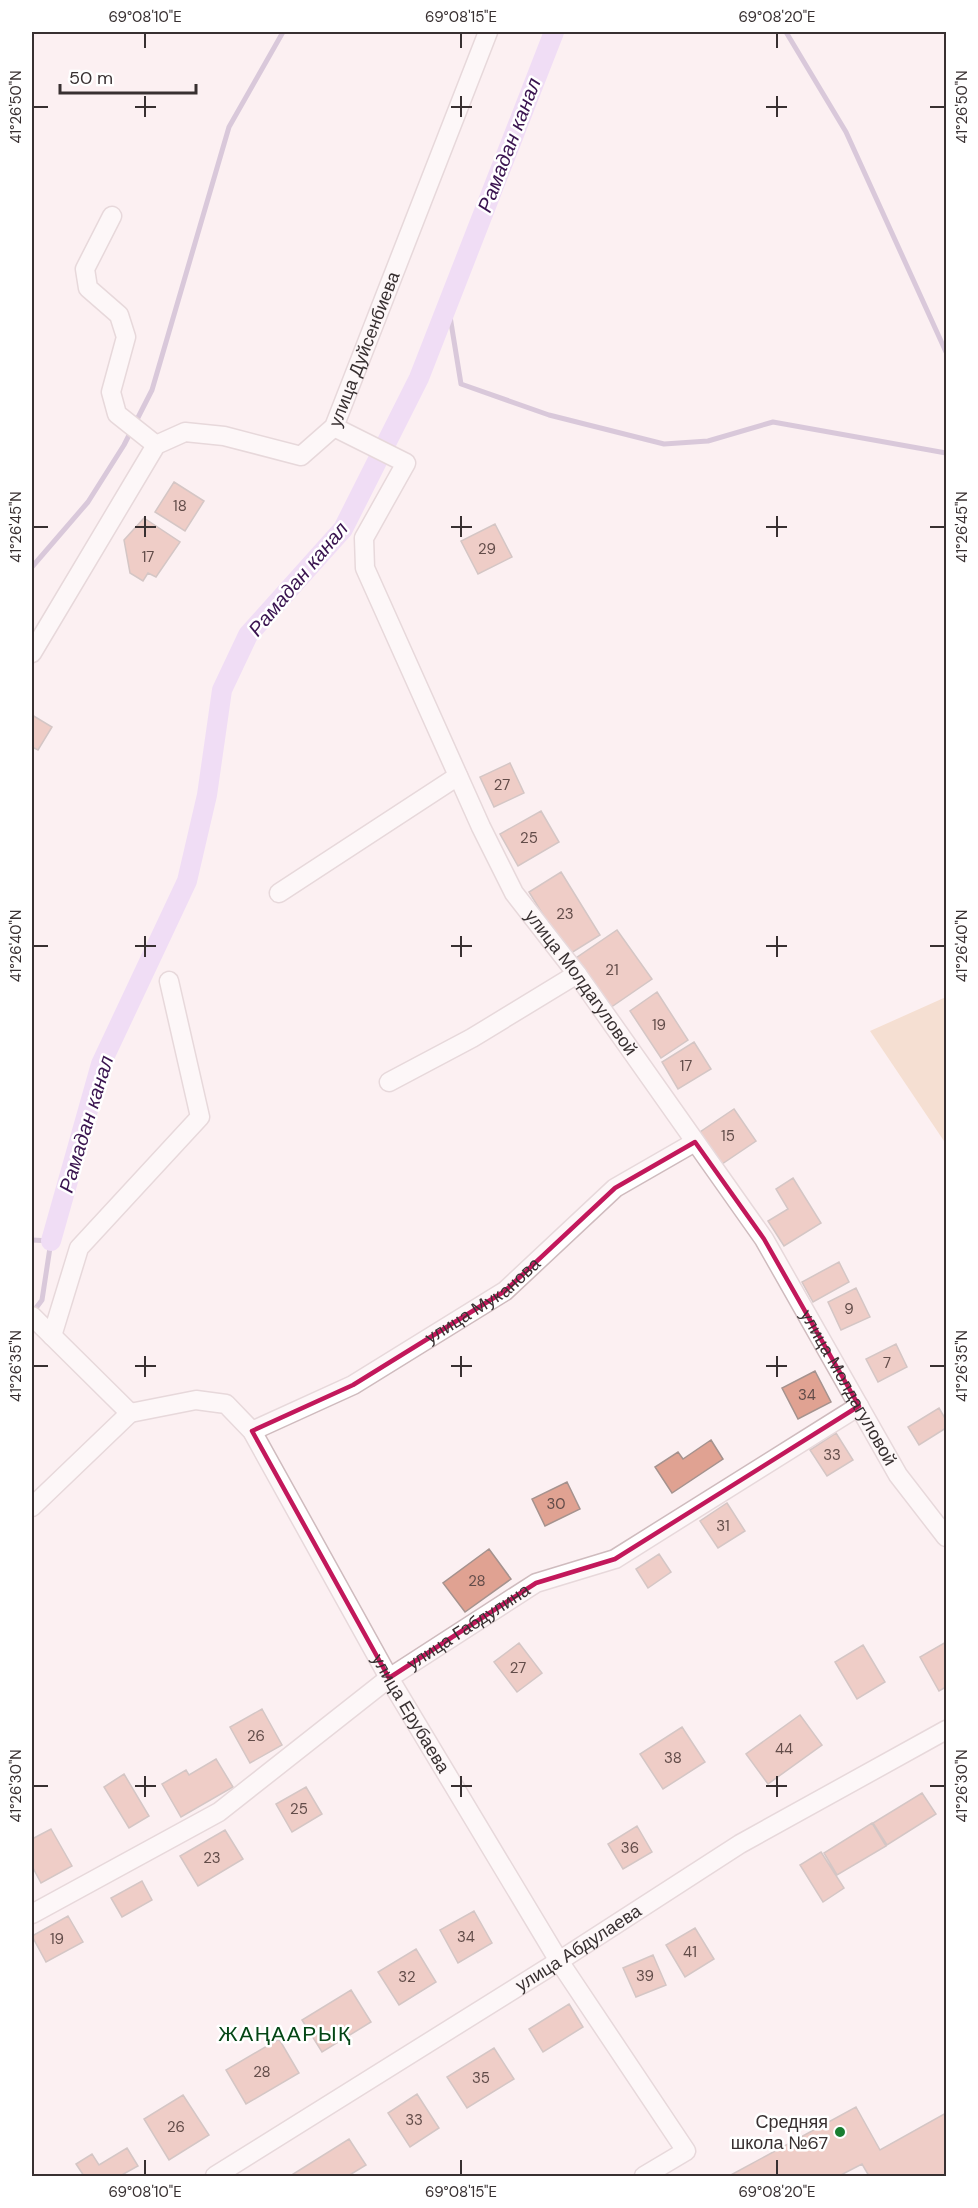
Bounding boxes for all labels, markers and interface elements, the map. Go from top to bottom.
text: 69°08'10"E [108,7,182,27]
text: 69°08'15"E [425,7,497,27]
text: 69°08'20"E [738,7,816,27]
scale bar [60,57,196,95]
text: 50 m [69,66,113,90]
text: 41°26'50"N [6,70,26,144]
text: 41°26'50"N [952,70,972,144]
water label: Рамадан канал [471,74,547,216]
street label: улица Дуйсенбиева [323,267,406,430]
text: 41°26'45"N [6,491,26,563]
text: 41°26'45"N [952,491,972,563]
house number: 18 [173,496,187,516]
water label: Рамадан канал [242,516,354,642]
house number: 29 [478,539,496,559]
house number: 17 [142,547,154,567]
house number: 27 [494,775,510,795]
house number: 25 [520,828,538,848]
house number: 23 [556,904,574,924]
street label: улица Молдагуловой [519,905,643,1060]
text: 41°26'40"N [6,910,26,982]
text: 41°26'40"N [952,910,972,982]
house number: 21 [605,960,619,980]
house number: 19 [652,1015,666,1035]
water label: Рамадан канал [53,1052,119,1196]
house number: 17 [680,1056,692,1076]
house number: 15 [721,1126,735,1146]
street label: улица Муканова [421,1251,546,1349]
house number: 9 [844,1299,854,1319]
street label: улица Молдагуловой [795,1305,902,1470]
text: 41°26'35"N [6,1330,26,1402]
text: 41°26'35"N [952,1330,972,1402]
house number: 7 [883,1353,891,1373]
house number: 34 [798,1385,816,1405]
house number: 33 [823,1445,841,1465]
house number: 30 [546,1494,566,1514]
house number: 31 [716,1516,730,1536]
house number: 28 [468,1571,486,1591]
street label: улица Габдулина [402,1577,535,1675]
street label: улица Ерубаева [366,1650,456,1778]
house number: 27 [510,1658,526,1678]
house number: 26 [247,1726,265,1746]
house number: 44 [775,1739,793,1759]
house number: 38 [664,1748,682,1768]
text: 41°26'30"N [6,1749,26,1823]
text: 41°26'30"N [952,1749,972,1823]
house number: 25 [290,1799,308,1819]
house number: 36 [621,1838,639,1858]
house number: 23 [203,1848,221,1868]
street label: улица Абдулаева [511,1898,647,1997]
house number: 34 [457,1927,475,1947]
house number: 19 [50,1929,64,1949]
house number: 41 [683,1942,697,1962]
house number: 39 [636,1966,654,1986]
house number: 32 [398,1967,416,1987]
district label: ЖАҢААРЫҚ [218,2020,352,2048]
house number: 28 [253,2062,271,2082]
house number: 35 [472,2068,490,2088]
house number: 33 [405,2110,423,2130]
place label: Средняя школа №67 [731,2110,828,2155]
house number: 26 [167,2117,185,2137]
marker: Средняя школа №67 [833,2125,847,2139]
text: 69°08'10"E [108,2182,182,2202]
text: 69°08'15"E [425,2182,497,2202]
text: 69°08'20"E [738,2182,816,2202]

